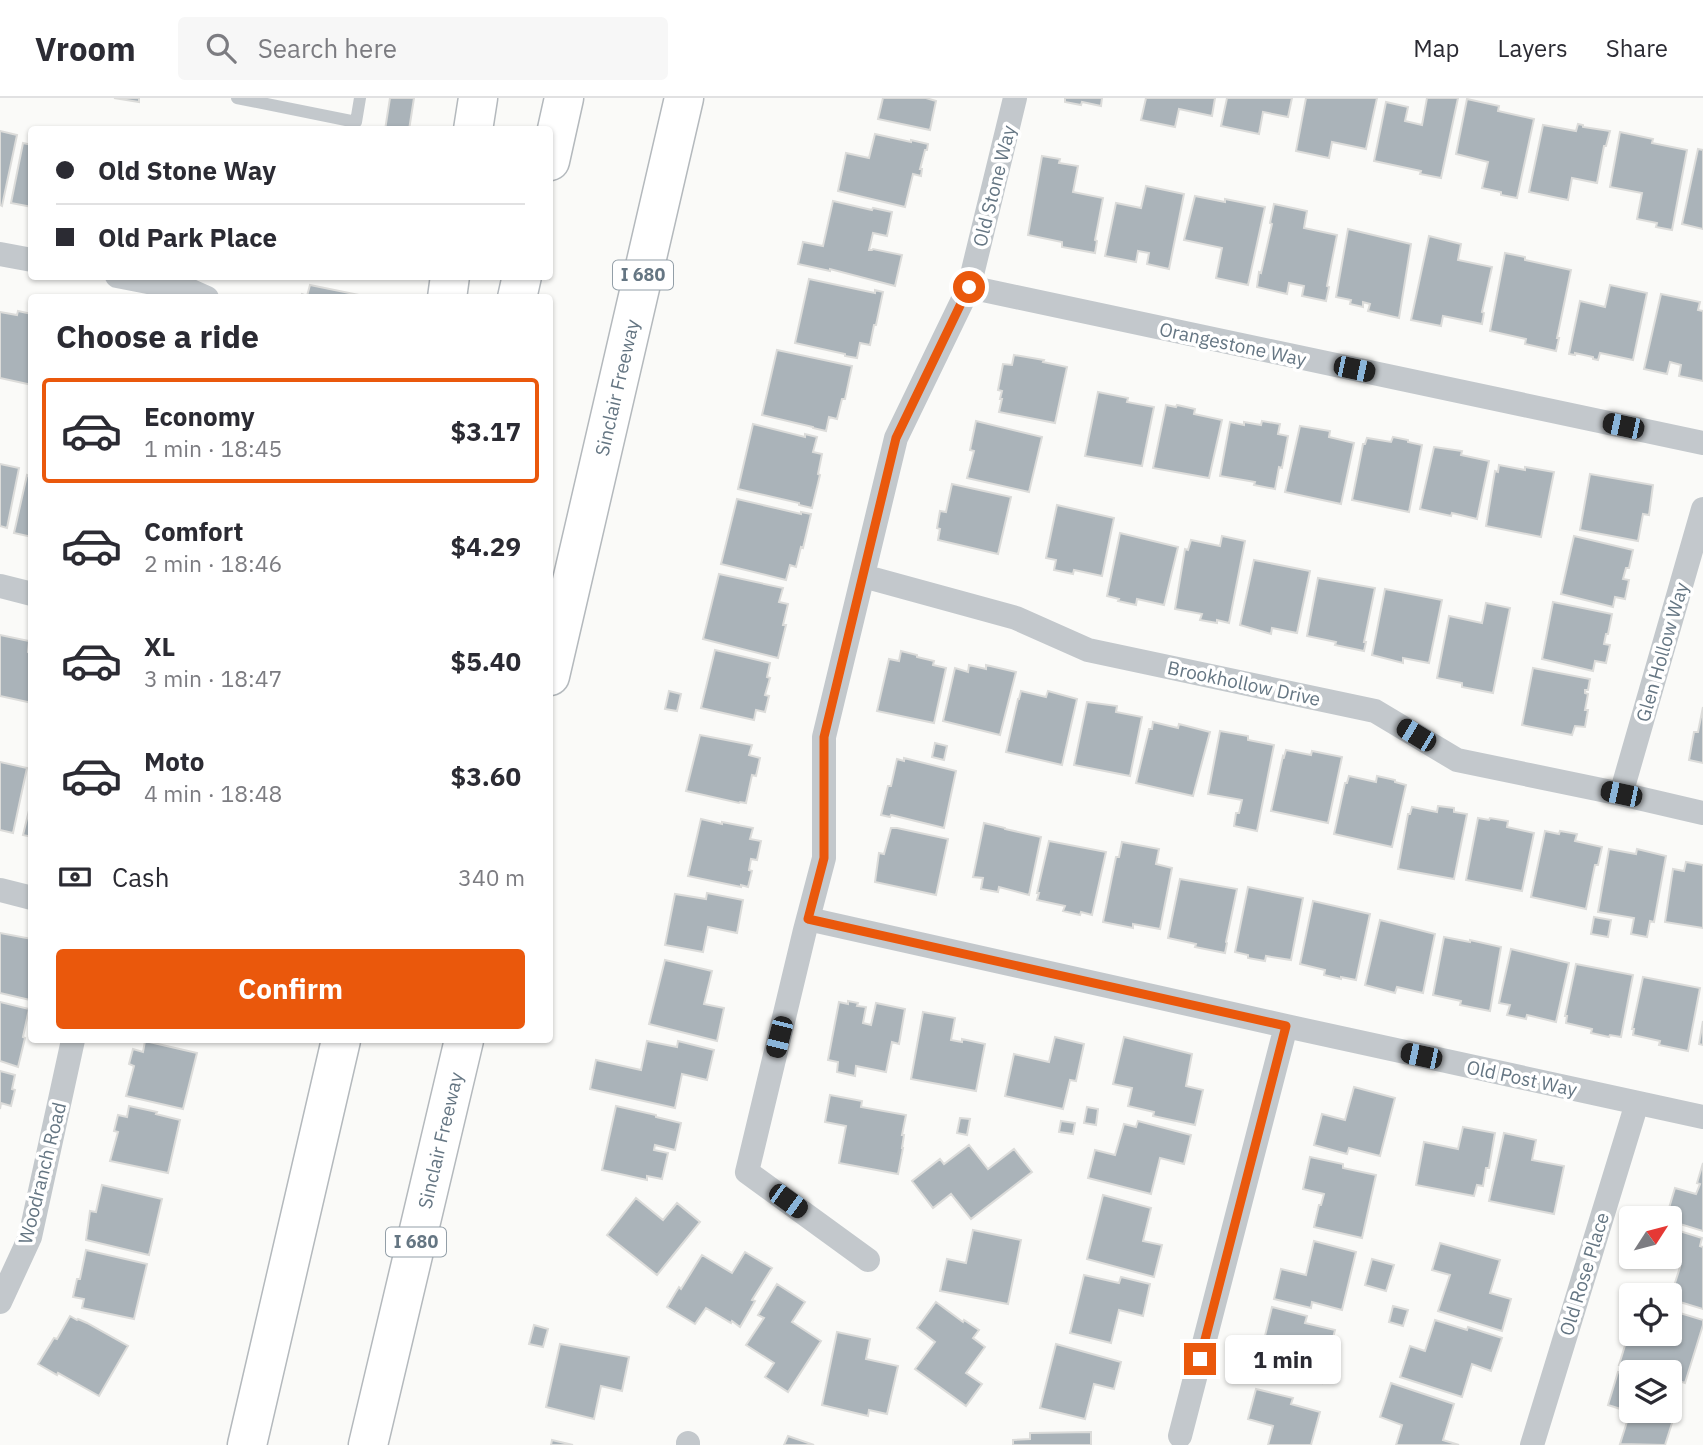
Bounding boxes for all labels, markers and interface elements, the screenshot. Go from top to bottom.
search box [178,17,668,80]
text: Vroom [35,27,136,70]
icon: search [202,29,240,67]
text: Search here [258,31,397,65]
text: Map [1413,32,1460,64]
text: Layers [1498,32,1568,64]
text: Share [1606,32,1668,64]
street label: Old Stone Way [967,122,1021,249]
text: Old Stone Way [98,153,276,187]
text: Old Park Place [98,220,277,254]
road number: I 680 [613,260,673,290]
route start [953,271,985,303]
text: Choose a ride [56,315,259,357]
street label: Sinclair Freeway [589,316,644,458]
street label: Orangestone Way [1157,317,1309,371]
car [1332,354,1377,384]
icon: car [60,399,123,462]
text: Economy [144,399,255,433]
car [1601,411,1646,441]
text: $3.17 [451,414,521,448]
text: 1 min · 18:45 [144,433,282,463]
icon: car [60,514,123,577]
text: Comfort [144,514,243,548]
text: $4.29 [451,529,521,563]
text: 2 min · 18:46 [144,548,282,578]
street label: Glen Hollow Way [1631,579,1694,725]
icon: car [60,629,123,692]
text: XL [144,629,175,663]
text: $5.40 [451,644,521,678]
street label: Brookhollow Drive [1165,655,1323,711]
text: 3 min · 18:47 [144,663,282,693]
car [1393,715,1440,755]
icon: car [60,744,123,807]
text: Moto [144,744,204,778]
text: $3.60 [451,759,521,793]
text: 4 min · 18:48 [144,778,282,808]
car [1599,779,1644,809]
icon: cash [56,858,94,896]
text: Cash [112,860,169,894]
text: 340 m [458,862,525,892]
button: Confirm [56,949,525,1029]
car [764,1014,795,1060]
car [1399,1041,1444,1071]
street label: Old Post Way [1465,1055,1580,1102]
street label: Sinclair Freeway [412,1069,468,1211]
street label: Woodranch Road [13,1100,71,1246]
car [765,1180,812,1222]
north arrow [1619,1206,1682,1269]
map controls [1619,1206,1682,1423]
street label: Old Rose Place [1554,1210,1614,1338]
road number: I 680 [386,1227,446,1256]
button: locate [1619,1283,1682,1346]
callout: 1 min [1224,1334,1340,1384]
route end [1184,1343,1216,1375]
text: 1 min [1253,1344,1313,1374]
button: layers [1619,1360,1682,1423]

